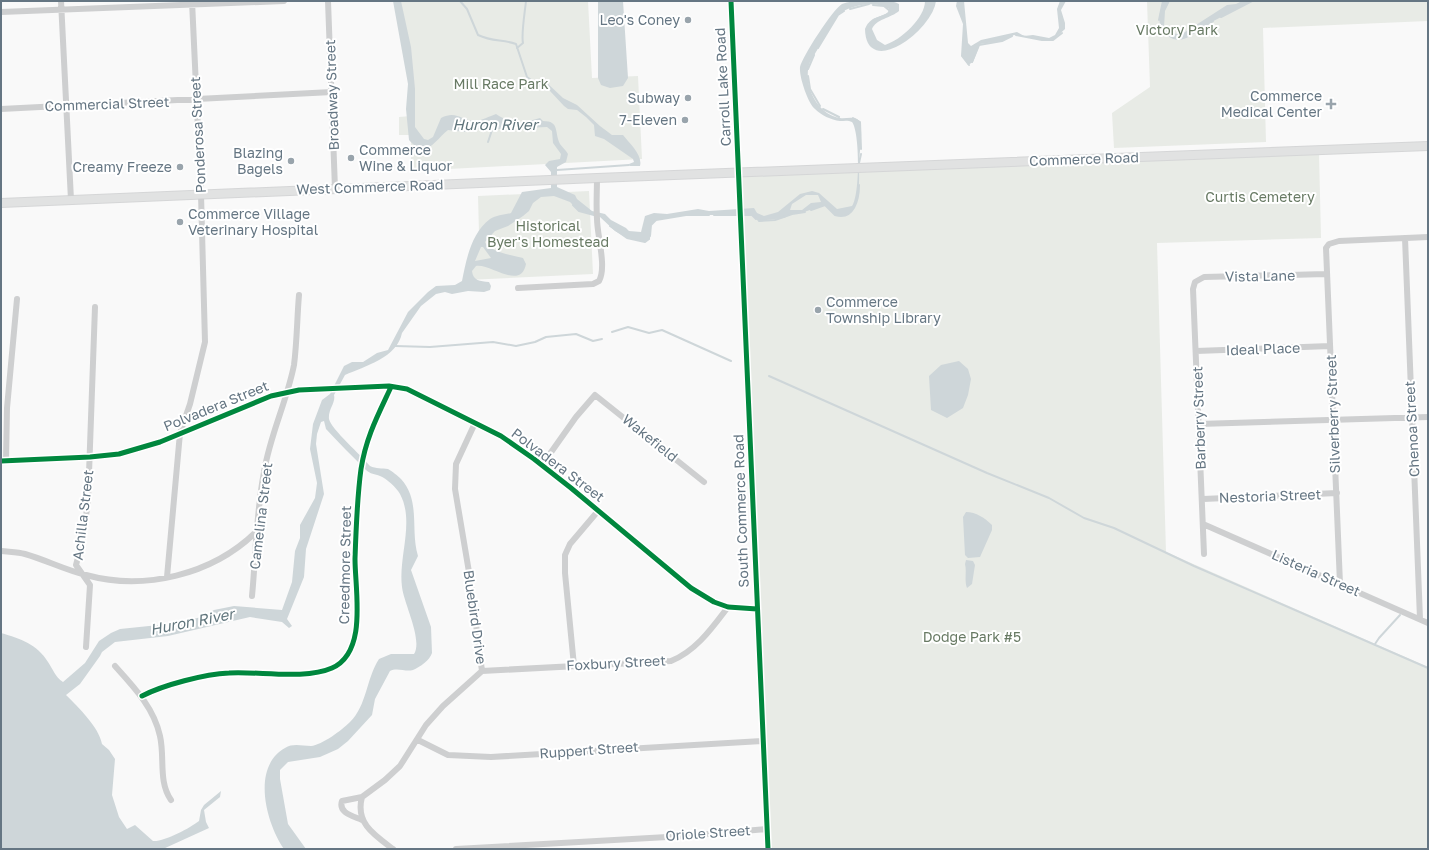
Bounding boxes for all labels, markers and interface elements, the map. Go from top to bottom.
place label: Leo's Coney [600,11,680,28]
marker: Leo's Coney [683,15,693,25]
park label: Victory Park [1136,21,1218,38]
street label: Carroll Lake Road [711,27,734,147]
street label: Broadway Street [321,39,342,151]
park label: Mill Race Park [453,75,549,92]
street label: Ponderosa Street [186,76,209,194]
place label: Commerce Medical Center [1221,87,1323,120]
place label: Subway [628,89,680,106]
street label: Commercial Street [44,93,170,114]
marker: Subway [683,93,693,103]
marker: Commerce Medical Center [1325,98,1337,110]
place label: 7-Eleven [619,111,677,128]
water label: Huron River [452,115,540,133]
marker: 7-Eleven [680,115,690,125]
place label: Commerce Wine & Liquor [359,141,453,174]
place label: Blazing Bagels [233,144,283,177]
street label: Commerce Road [1029,148,1139,169]
marker: Commerce Wine & Liquor [346,153,356,163]
marker: Blazing Bagels [286,156,296,166]
place label: Creamy Freeze [73,158,172,175]
marker: Creamy Freeze [175,162,185,172]
street label: West Commerce Road [296,175,444,198]
park label: Curtis Cemetery [1205,188,1315,205]
place label: Commerce Village Veterinary Hospital [188,205,318,238]
marker: Commerce Village Veterinary Hospital [175,217,185,227]
park label: Historical Byer's Homestead [487,217,609,250]
street label: Vista Lane [1225,266,1295,285]
place label: Commerce Township Library [826,293,941,326]
marker: Commerce Township Library [813,305,823,315]
street label: Ideal Place [1226,339,1300,358]
street label: Silverberry Street [1322,354,1343,474]
street label: Barberry Street [1188,366,1209,470]
street label: Polvadera Street [161,377,271,434]
street label: Chenoa Street [1400,381,1423,477]
street label: Wakefield [619,410,681,465]
street label: Polvadera Street [509,424,608,505]
street label: South Commerce Road [729,434,752,588]
street label: Camelina Street [246,461,275,570]
street label: Achilla Street [69,469,96,561]
street label: Nestoria Street [1219,485,1321,506]
street label: Creedmore Street [335,505,354,625]
street label: Listeria Street [1269,545,1363,600]
street label: Bluebird Drive [460,569,491,665]
water label: Huron River [148,604,237,638]
park label: Dodge Park #5 [923,628,1021,645]
street label: Foxbury Street [566,651,666,674]
street label: Ruppert Street [539,738,639,761]
street label: Oriole Street [665,821,751,844]

